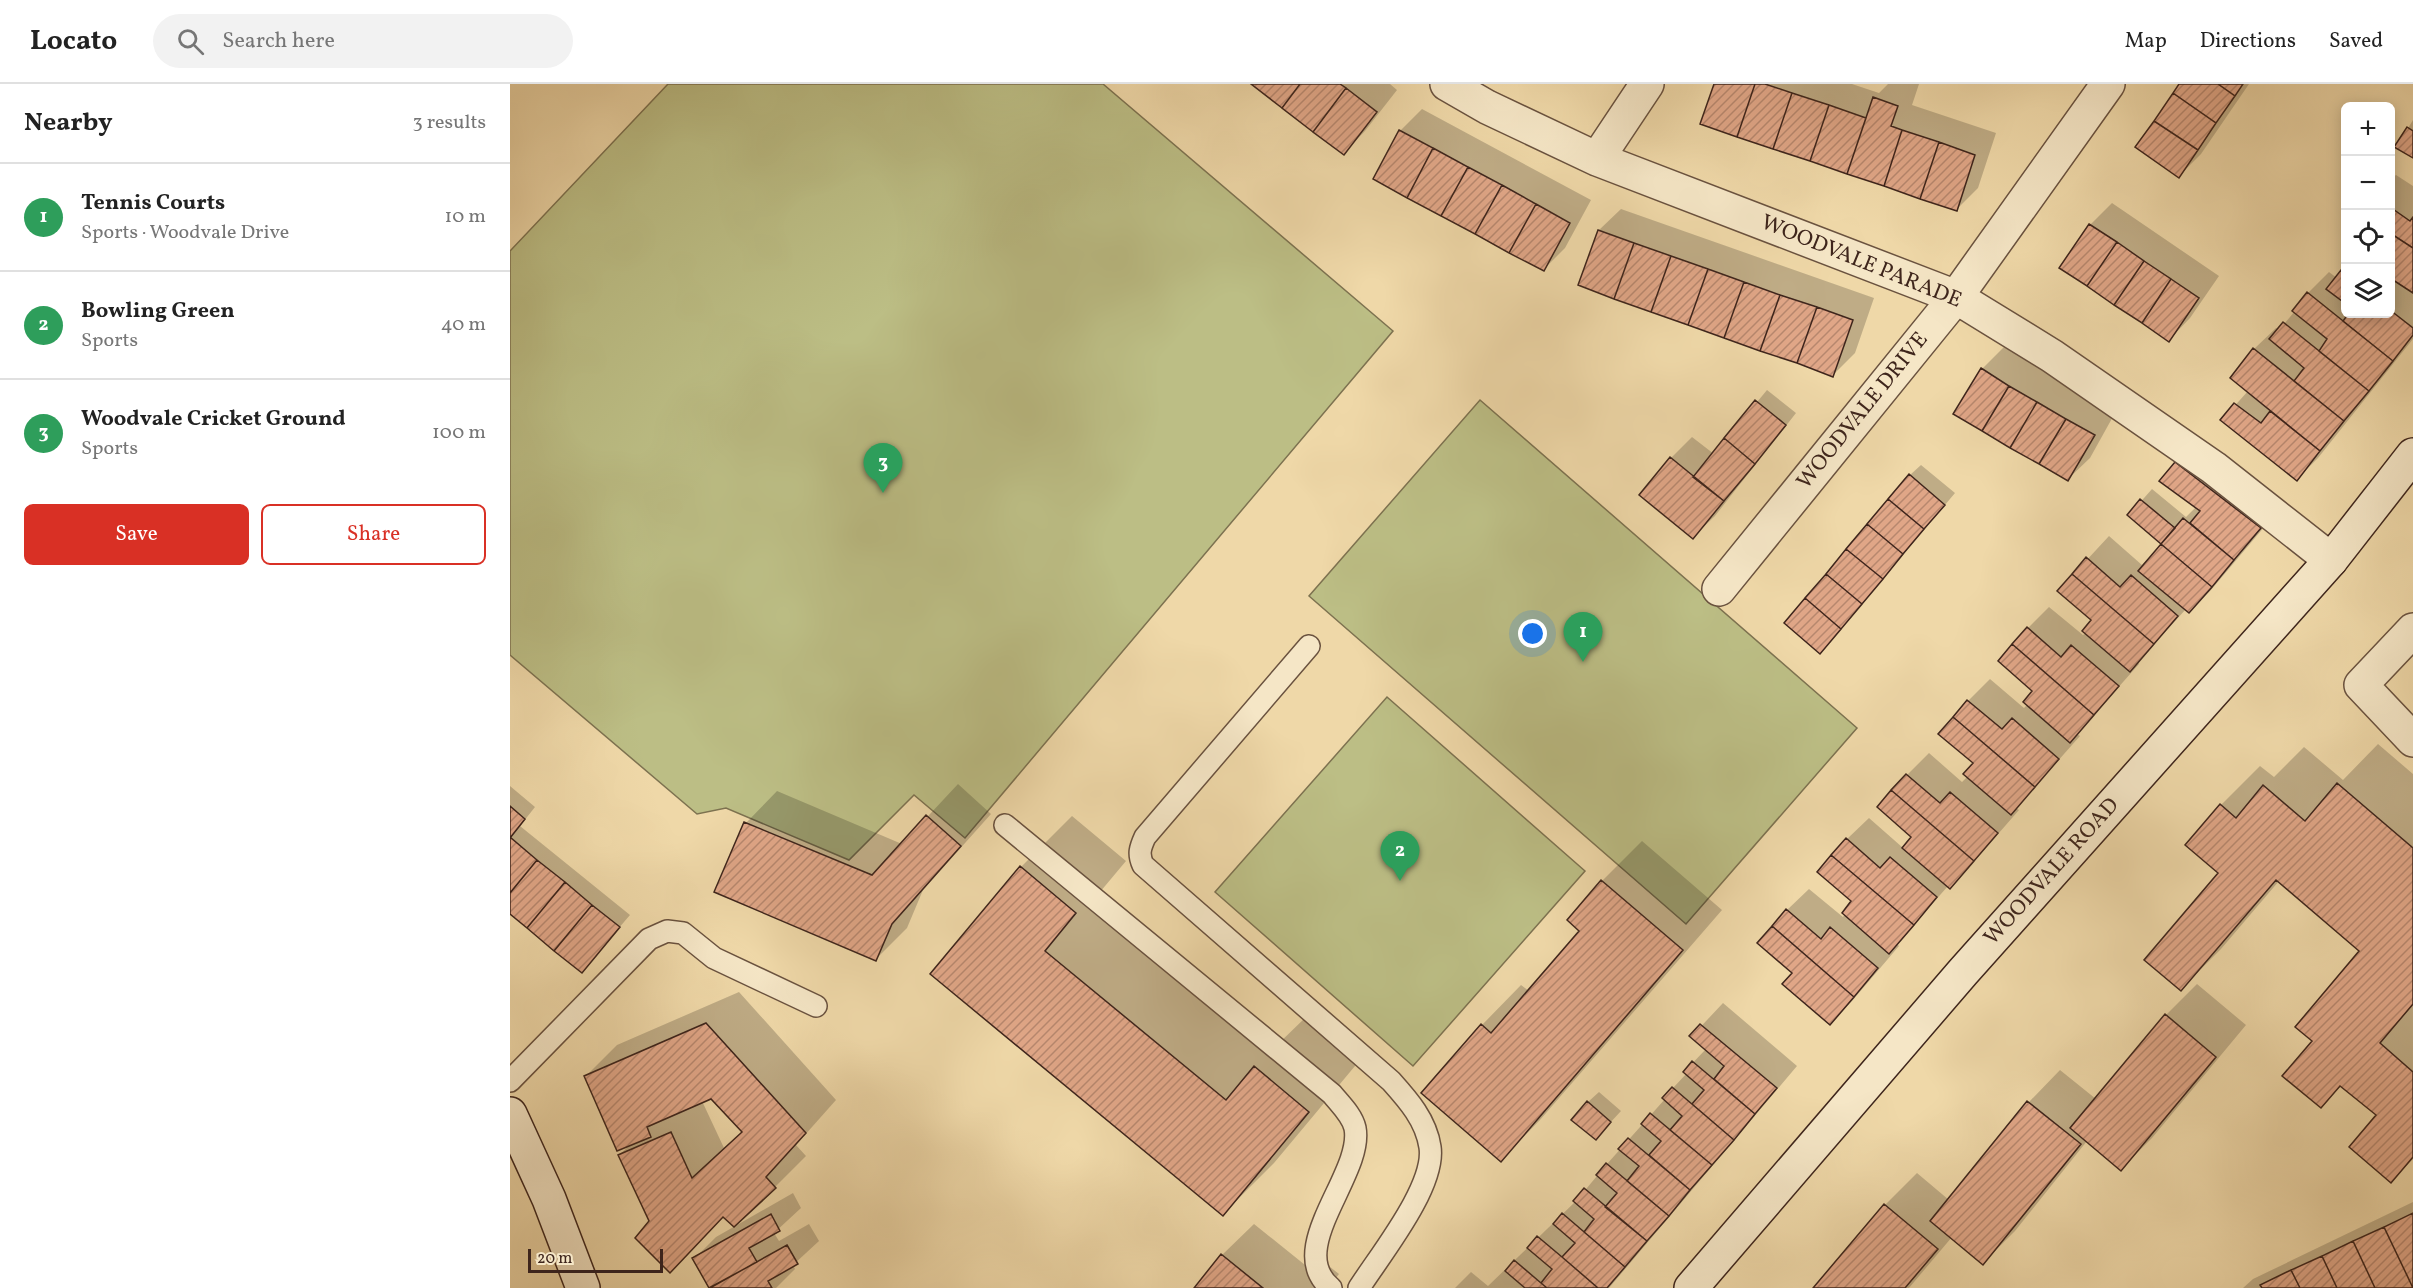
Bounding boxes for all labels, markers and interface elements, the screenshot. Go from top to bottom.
search box [153,14,573,68]
text: Locato [30,22,117,61]
icon: search [174,25,207,58]
text: Search here [222,26,335,57]
text: Map [2125,27,2167,56]
text: Directions [2200,27,2296,56]
text: Saved [2329,27,2383,56]
map controls [2341,102,2395,318]
button: + [2341,102,2395,156]
text: Nearby [24,105,113,141]
text: 3 results [412,109,486,137]
button: − [2341,156,2395,210]
text: Tennis Courts [81,188,225,219]
text: 1 [39,203,48,231]
text: 10 m [445,203,486,231]
street label: WOODVALE PARADE [1756,208,1966,316]
button: locate [2341,210,2395,264]
text: Sports · Woodvale Drive [81,219,289,247]
button: layers [2341,264,2395,318]
text: Bowling Green [81,296,235,327]
text: 2 [38,311,49,339]
text: 40 m [441,311,486,339]
street label: WOODVALE DRIVE [1790,326,1936,496]
text: Sports [81,327,138,355]
text: Woodvale Cricket Ground [81,404,346,435]
text: 3 [38,419,49,447]
text: 100 m [432,419,486,447]
text: Sports [81,435,138,463]
pin: 3 [864,444,902,493]
button: Save [24,504,249,565]
button: Share [261,504,486,565]
pin: 1 [1564,612,1602,662]
your location [1518,619,1547,648]
street label: WOODVALE ROAD [1977,791,2127,953]
pin: 2 [1380,832,1420,881]
scale bar [528,1246,663,1274]
text: 20 m [537,1248,572,1270]

